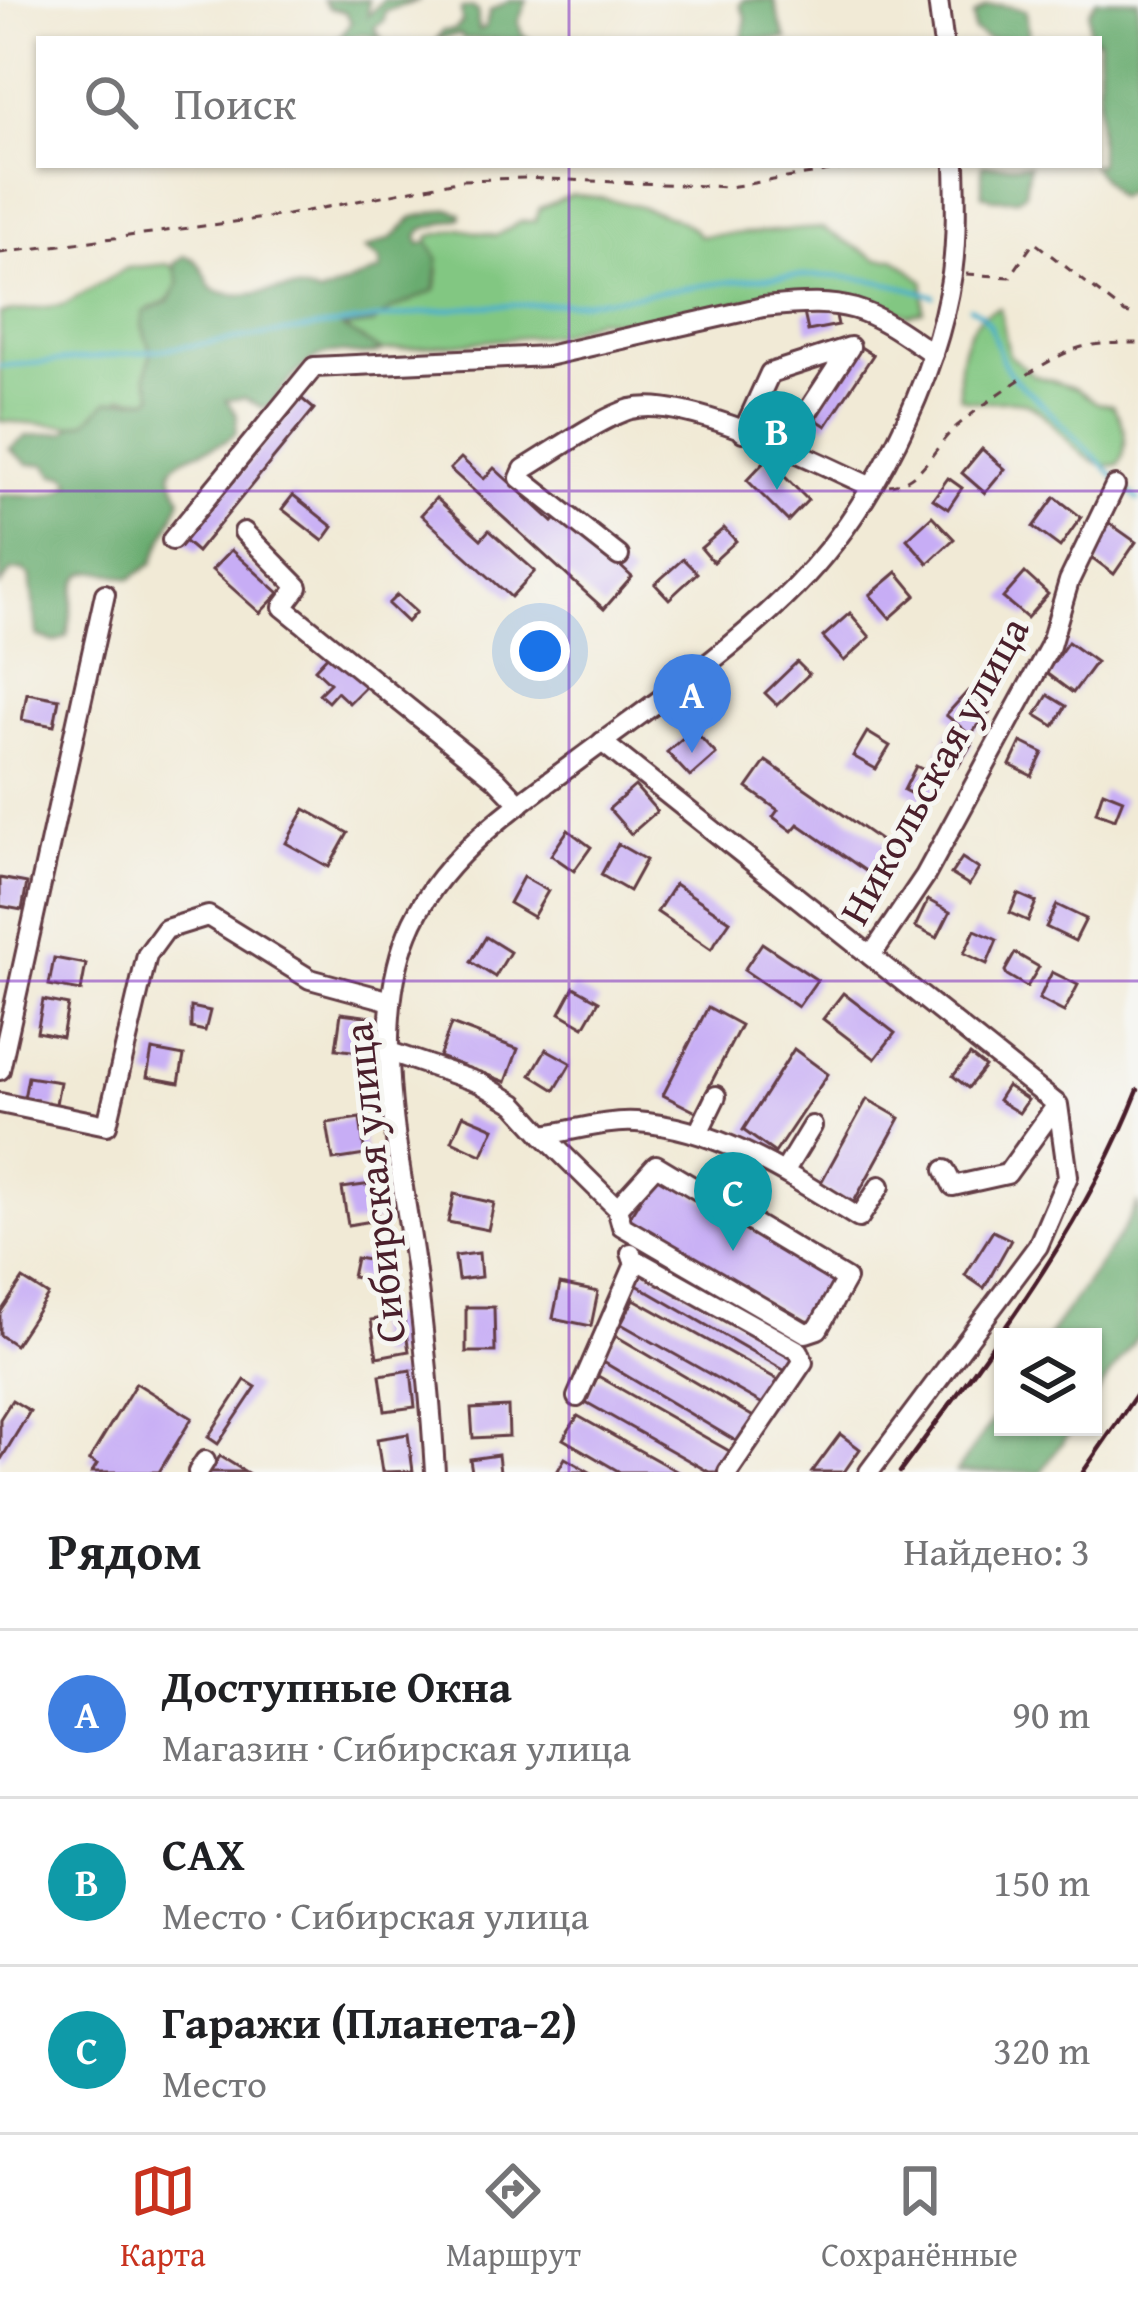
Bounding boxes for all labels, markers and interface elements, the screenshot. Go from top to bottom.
search box [36,36,1102,168]
icon: search [78,69,144,135]
text: Поиск [174,70,296,135]
pin: B [738,391,816,490]
street label: Никольская улица [823,605,1043,935]
your location [510,621,570,681]
pin: A [653,654,731,753]
street label: Сибирская улица [326,1020,420,1346]
pin: C [694,1152,772,1251]
map controls [994,1328,1102,1436]
button: layers [994,1328,1102,1436]
text: Рядом [48,1513,202,1588]
text: Найдено: 3 [903,1522,1090,1579]
text: Доступные Окна [162,1653,512,1718]
text: A [75,1685,99,1742]
text: 90 m [1012,1685,1090,1742]
text: Магазин · Сибирская улица [162,1718,631,1775]
text: САХ [162,1821,245,1886]
text: B [75,1853,99,1910]
text: 150 m [993,1853,1090,1910]
text: Место · Сибирская улица [162,1886,589,1943]
text: Гаражи (Планета-2) [162,1989,577,2054]
text: C [76,2021,98,2078]
text: 320 m [993,2021,1090,2078]
text: Место [162,2054,267,2111]
tab: Карта [120,2158,206,2278]
tab: Маршрут [446,2158,581,2278]
tab: Сохранённые [821,2158,1018,2278]

